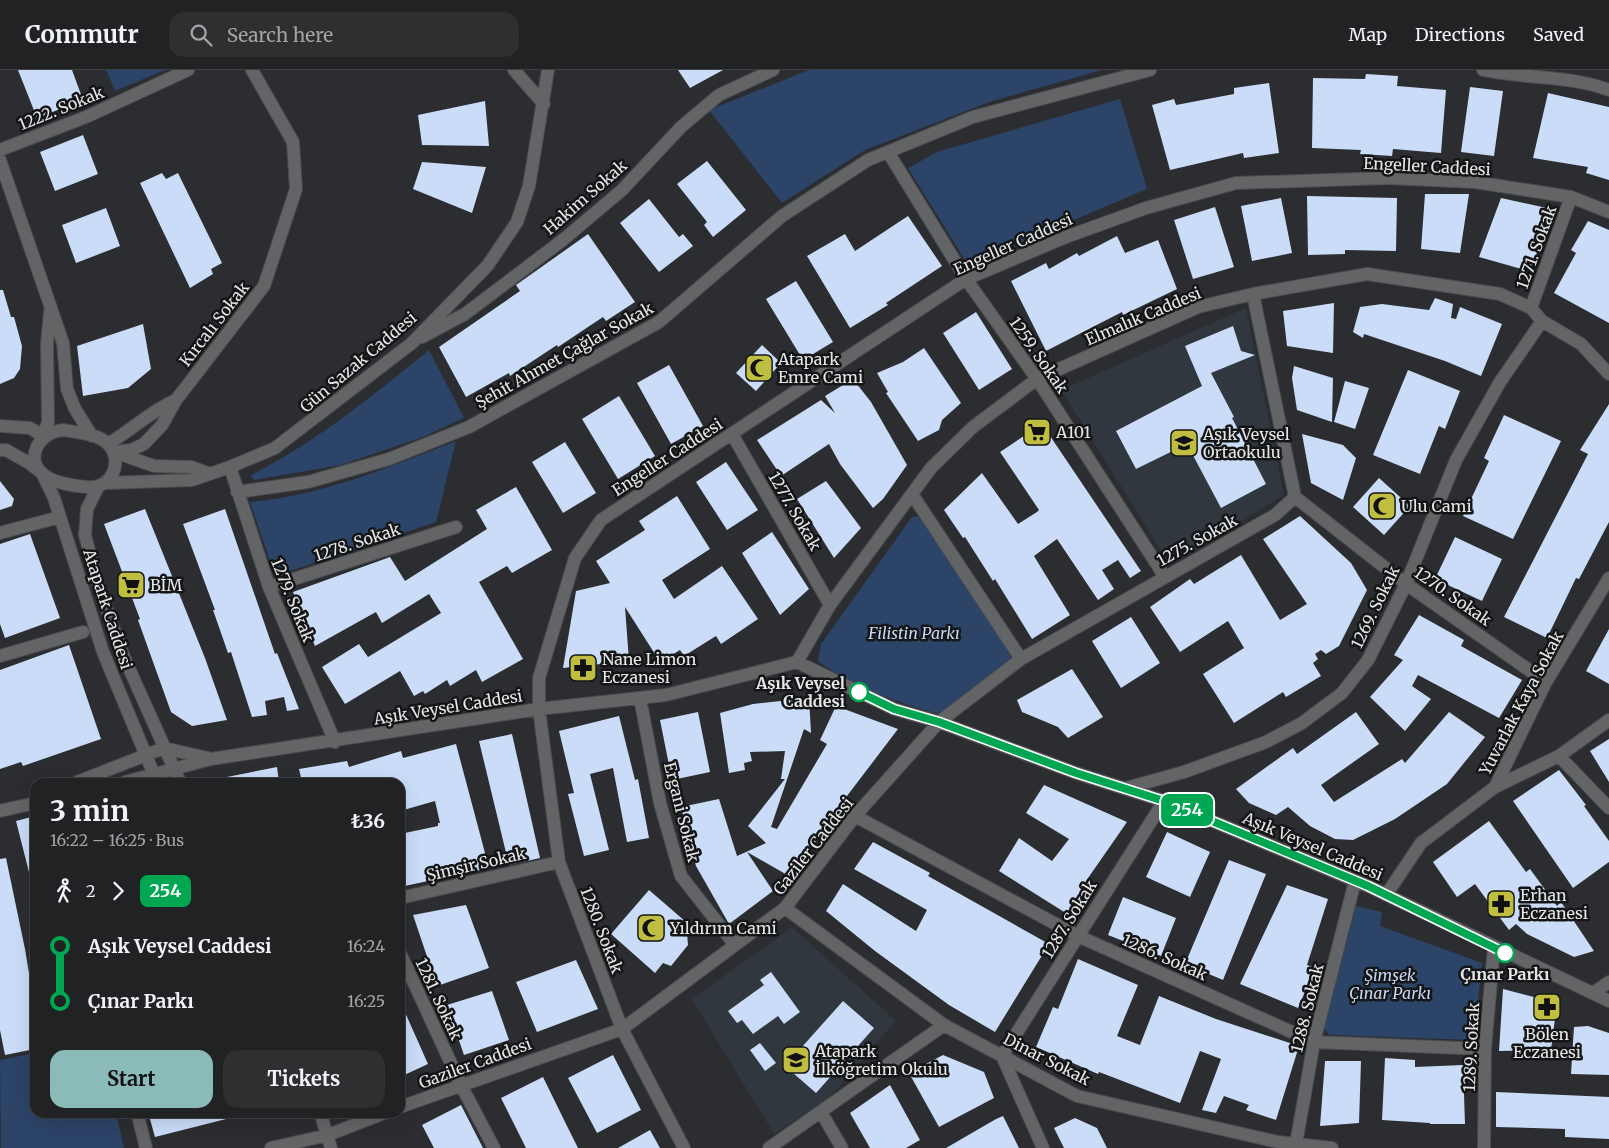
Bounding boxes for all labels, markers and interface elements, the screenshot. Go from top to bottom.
search box [169,12,519,57]
text: Commutr [25,19,139,50]
icon: search [187,21,215,49]
text: Search here [227,23,333,47]
text: Map [1349,23,1387,46]
text: Directions [1415,23,1505,46]
text: Saved [1533,23,1584,46]
street label: 1222. Sokak [15,81,108,134]
street label: Engeller Caddesi [1363,153,1491,179]
street label: Hakim Sokak [539,155,631,239]
street label: 1271. Sokak [1512,202,1561,292]
street label: Engeller Caddesi [951,209,1075,279]
street label: Kırcalı Sokak [175,277,254,370]
street label: Elmalık Caddesi [1082,283,1204,349]
street label: Şehit Ahmet Çağlar Sokak [471,297,657,412]
street label: Gün Sazak Caddesi [296,307,420,417]
street label: 1259. Sokak [1005,313,1073,398]
place label: Atapark Emre Cami [777,349,863,387]
mosque icon: Atapark Emre Cami [744,353,774,383]
street label: Engeller Caddesi [608,414,726,500]
supermarket icon: A101 [1022,417,1052,447]
place label: A101 [1055,422,1091,442]
place label: Aşık Veysel Ortaokulu [1202,424,1290,462]
school or university icon: Aşık Veysel Ortaokulu [1169,428,1199,458]
street label: 1277. Sokak [764,468,826,555]
mosque icon: Ulu Cami [1367,491,1397,521]
place label: Ulu Cami [1401,496,1472,516]
street label: 1275. Sokak [1153,509,1241,570]
street label: 1278. Sokak [311,518,404,565]
street label: Atapark Caddesi [79,545,137,672]
street label: 1279. Sokak [267,555,319,646]
street label: 1269. Sokak [1346,562,1404,652]
street label: 1270. Sokak [1410,562,1496,630]
supermarket icon: BİM [116,570,146,600]
place label: BİM [150,575,182,595]
park label: Filistin Parkı [867,623,960,643]
street label: Yuvarlak Kaya Sokak [1474,627,1568,779]
place label: Nane Limon Eczanesi [602,649,697,687]
pharmacy icon: Nane Limon Eczanesi [568,653,598,683]
place label: Aşık Veysel Caddesi [755,673,846,711]
marker: Aşık Veysel Caddesi [849,682,869,702]
street label: Aşık Veysel Caddesi [371,685,524,729]
street label: Ergani Sokak [660,760,704,865]
text: 3 min [50,793,129,829]
street label: Gaziler Caddesi [769,793,857,899]
line badge: 254 [1158,794,1216,826]
text: 254 [1171,798,1203,821]
street label: Aşık Veysel Caddesi [1239,807,1386,885]
text: ₺36 [351,809,385,833]
text: 16:22 – 16:25 · Bus [50,830,184,850]
street label: Şimşir Sokak [424,843,529,885]
street label: 1287. Sokak [1037,876,1101,962]
icon: walk [50,877,78,905]
icon: forward [104,877,132,905]
text: 254 [150,879,181,902]
text: 2 [86,881,96,901]
street label: 1280. Sokak [576,884,628,977]
place label: Erhan Eczanesi [1520,885,1588,923]
pharmacy icon: Erhan Eczanesi [1486,889,1516,919]
mosque icon: Yıldırım Cami [636,913,666,943]
place label: Yıldırım Cami [669,918,777,938]
street label: 1286. Sokak [1119,929,1211,985]
text: Aşık Veysel Caddesi [88,934,272,958]
text: 16:24 [347,936,385,956]
marker: Çınar Parkı [1495,943,1515,963]
street label: 1281. Sokak [411,955,467,1044]
street label: 1288. Sokak [1286,961,1328,1054]
place label: Çınar Parkı [1460,964,1550,984]
park label: Şimşek Çınar Parkı [1349,965,1431,1003]
text: Çınar Parkı [88,989,194,1013]
text: 16:25 [347,991,385,1011]
pharmacy icon: Bölen Eczanesi [1532,992,1562,1022]
street label: 1289. Sokak [1459,1001,1483,1092]
place label: Bölen Eczanesi [1513,1024,1581,1062]
street label: Dinar Sokak [1000,1029,1095,1090]
street label: Gaziler Caddesi [416,1033,534,1093]
place label: Atapark İlköğretim Okulu [814,1041,948,1079]
school or university icon: Atapark İlköğretim Okulu [781,1045,811,1075]
button: Start [50,1050,213,1108]
button: Tickets [223,1050,385,1108]

